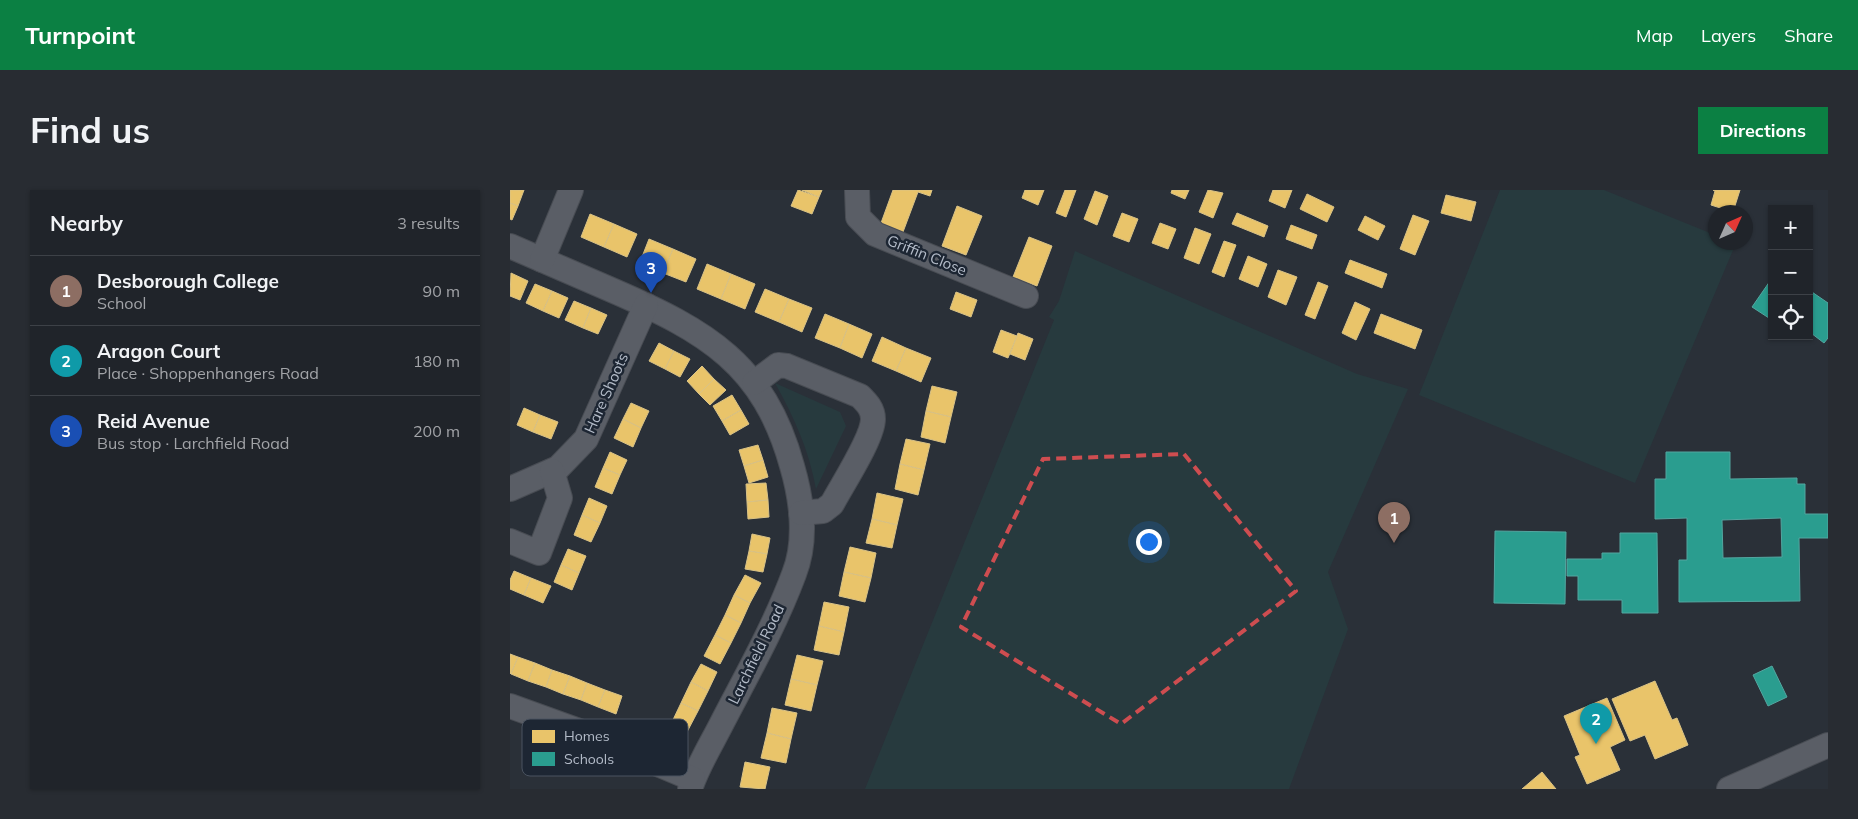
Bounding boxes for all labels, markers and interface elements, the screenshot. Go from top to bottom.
text: Turnpoint [25,20,135,50]
text: Map [1636,24,1673,47]
text: Layers [1701,24,1756,47]
text: Share [1784,24,1833,47]
button: Directions [1698,107,1828,154]
text: Find us [30,108,150,152]
north arrow [1708,205,1753,250]
map controls [1768,205,1813,340]
button: + [1768,205,1813,250]
text: Nearby [50,210,123,236]
text: 3 results [397,213,460,233]
street label: Griffin Close [884,230,970,280]
button: − [1768,250,1813,295]
pin: 3 [635,252,667,293]
text: Desborough College [97,269,279,293]
text: 1 [61,281,71,301]
text: 90 m [423,281,460,301]
text: School [97,293,146,313]
button: locate [1768,295,1813,340]
text: Aragon Court [97,339,220,363]
street label: Hare Shoots [580,350,632,436]
text: 2 [61,351,71,371]
text: 180 m [413,351,460,371]
text: Place · Shoppenhangers Road [97,363,319,383]
text: Reid Avenue [97,409,210,433]
text: 3 [61,421,71,441]
text: 200 m [413,421,460,441]
text: Bus stop · Larchfield Road [97,433,289,453]
pin: 1 [1378,502,1410,543]
your location [1136,529,1162,555]
street label: Larchfield Road [724,601,788,707]
pin: 2 [1580,703,1612,744]
legend [522,719,688,776]
text: Homes [564,727,610,745]
text: Schools [564,750,614,768]

